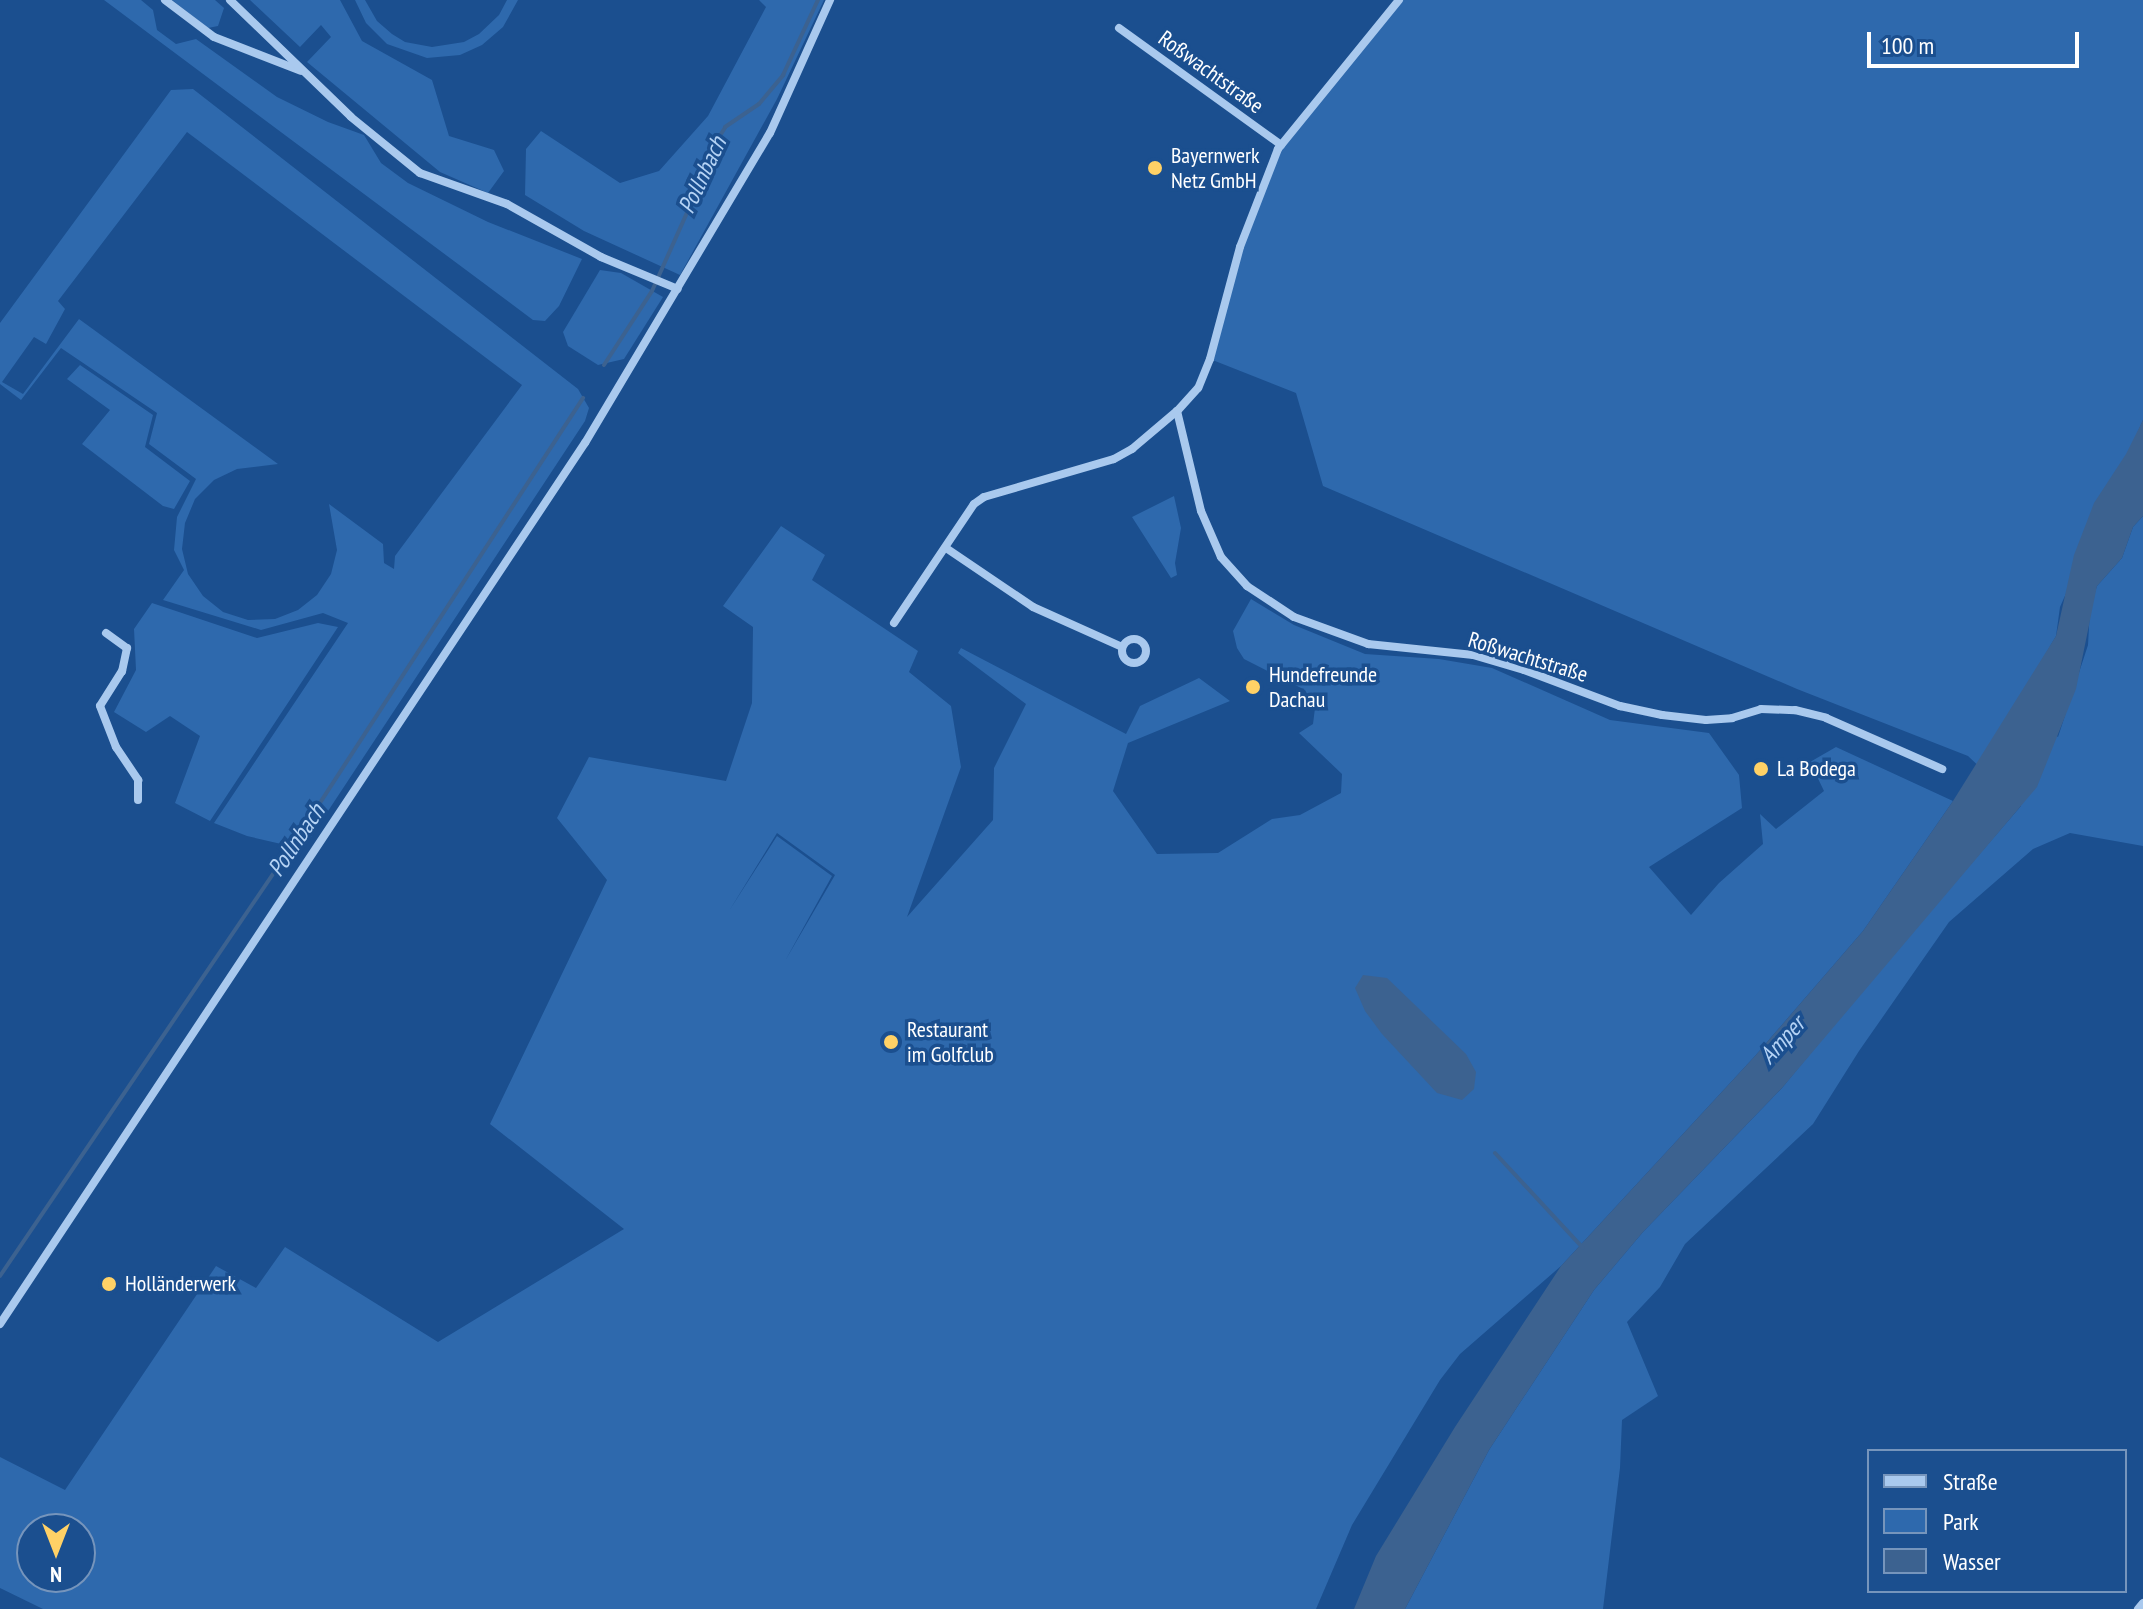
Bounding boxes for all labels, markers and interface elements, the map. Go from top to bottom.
scale bar [1871,16,2083,66]
street label: Roßwachtstraße [1153,25,1269,119]
text: 100 m [1881,30,1934,61]
water label: Pollnbach [672,132,732,218]
place label: Bayernwerk Netz GmbH [1171,142,1260,194]
marker: Bayernwerk Netz GmbH [1146,159,1164,177]
street label: Roßwachtstraße [1465,626,1591,688]
place label: Hundefreunde Dachau [1269,661,1377,712]
marker: Hundefreunde Dachau [1244,678,1262,696]
place label: La Bodega [1777,756,1856,782]
marker: La Bodega [1752,760,1770,778]
water label: Pollnbach [261,798,331,882]
water label: Amper [1753,1010,1811,1070]
place label: Restaurant im Golfclub [907,1016,994,1068]
marker: Restaurant im Golfclub [882,1033,900,1051]
place label: Holländerwerk [125,1271,236,1297]
marker: Holländerwerk [100,1275,118,1293]
legend [1867,1449,2127,1593]
text: Straße [1943,1466,1998,1497]
text: Park [1943,1506,1979,1537]
north arrow [16,1513,96,1593]
text: Wasser [1943,1546,2001,1577]
text: N [50,1561,62,1589]

